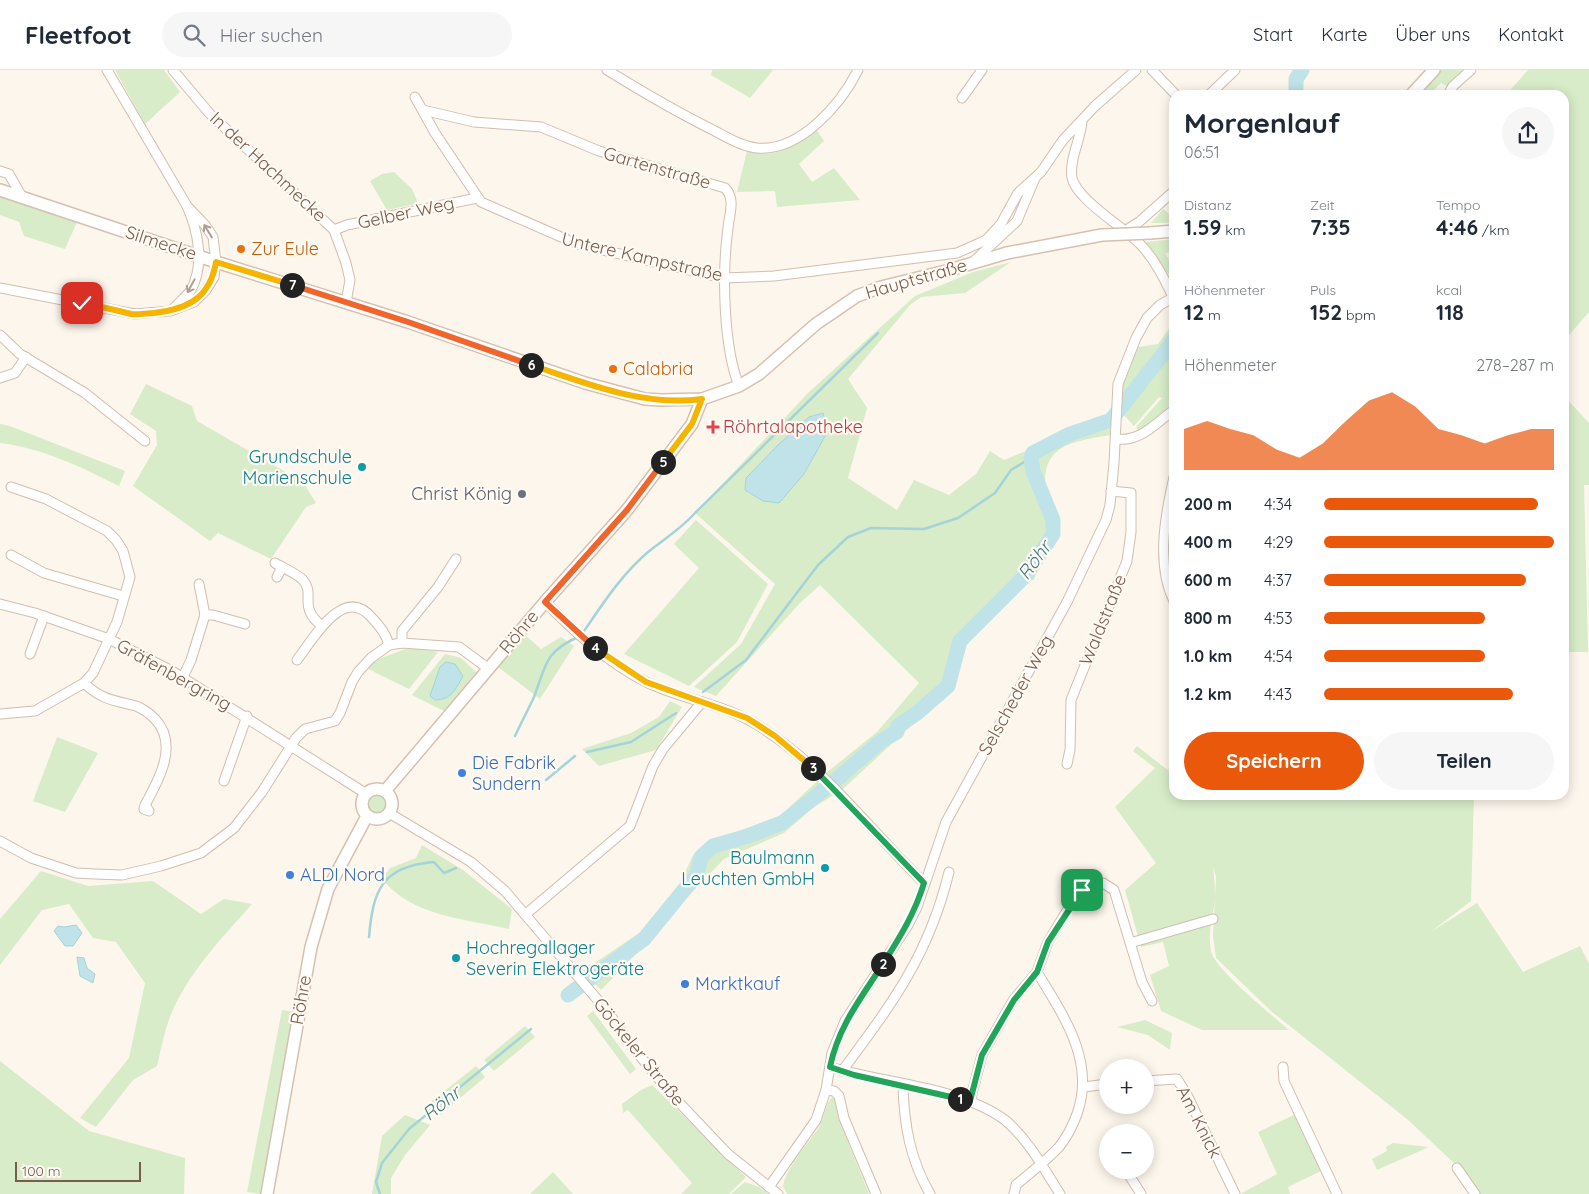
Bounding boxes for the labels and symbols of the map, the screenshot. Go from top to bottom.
street label: In der Hachmecke [205,107,332,227]
street label: Gartenstraße [601,141,713,194]
street label: Gelber Weg [355,191,456,234]
street label: Silmecke [123,220,200,265]
one-way arrow [203,224,213,238]
street label: Untere Kampstraße [559,227,725,286]
place label: Zur Eule [251,237,319,260]
marker: Zur Eule [235,243,247,255]
street label: Hauptstraße [862,253,969,304]
pin: 7 [280,272,304,298]
one-way arrow [186,279,196,294]
pin [61,282,103,324]
pin: 6 [518,352,544,378]
place label: Calabria [623,357,693,380]
marker: Calabria [607,363,619,375]
place label: Röhrtalapotheke [723,415,863,438]
marker: Röhrtalapotheke [707,421,719,433]
place label: Grundschule Marienschule [242,445,352,489]
pin: 5 [650,450,676,474]
marker: Grundschule Marienschule [356,461,368,473]
place label: Christ König [411,482,512,505]
marker: Christ König [516,488,528,500]
water label: Röhr [1012,534,1058,584]
street label: Waldstraße [1074,571,1131,669]
street label: Röhre [494,605,543,658]
street label: Selscheder Weg [973,631,1058,759]
street label: Gräfenbergring [113,633,236,716]
pin: 4 [582,636,608,660]
place label: Die Fabrik Sundern [472,751,556,795]
pin: 3 [800,756,826,780]
marker: Die Fabrik Sundern [456,767,468,779]
place label: Baulmann Leuchten GmbH [681,846,815,890]
marker: Baulmann Leuchten GmbH [819,862,831,874]
place label: ALDI Nord [300,863,385,886]
marker: ALDI Nord [284,869,296,881]
pin [1061,869,1103,911]
place label: Hochregallager Severin Elektrogeräte [466,936,644,980]
marker: Hochregallager Severin Elektrogeräte [450,952,462,964]
pin: 2 [870,952,896,976]
place label: Marktkauf [695,972,781,995]
street label: Röhre [285,973,316,1026]
marker: Marktkauf [679,978,691,990]
street label: Göckeler Straße [589,993,690,1111]
water label: Röhr [417,1079,467,1126]
street label: Am Knick [1171,1082,1227,1162]
pin: 1 [948,1086,972,1112]
scale bar [15,1159,141,1182]

